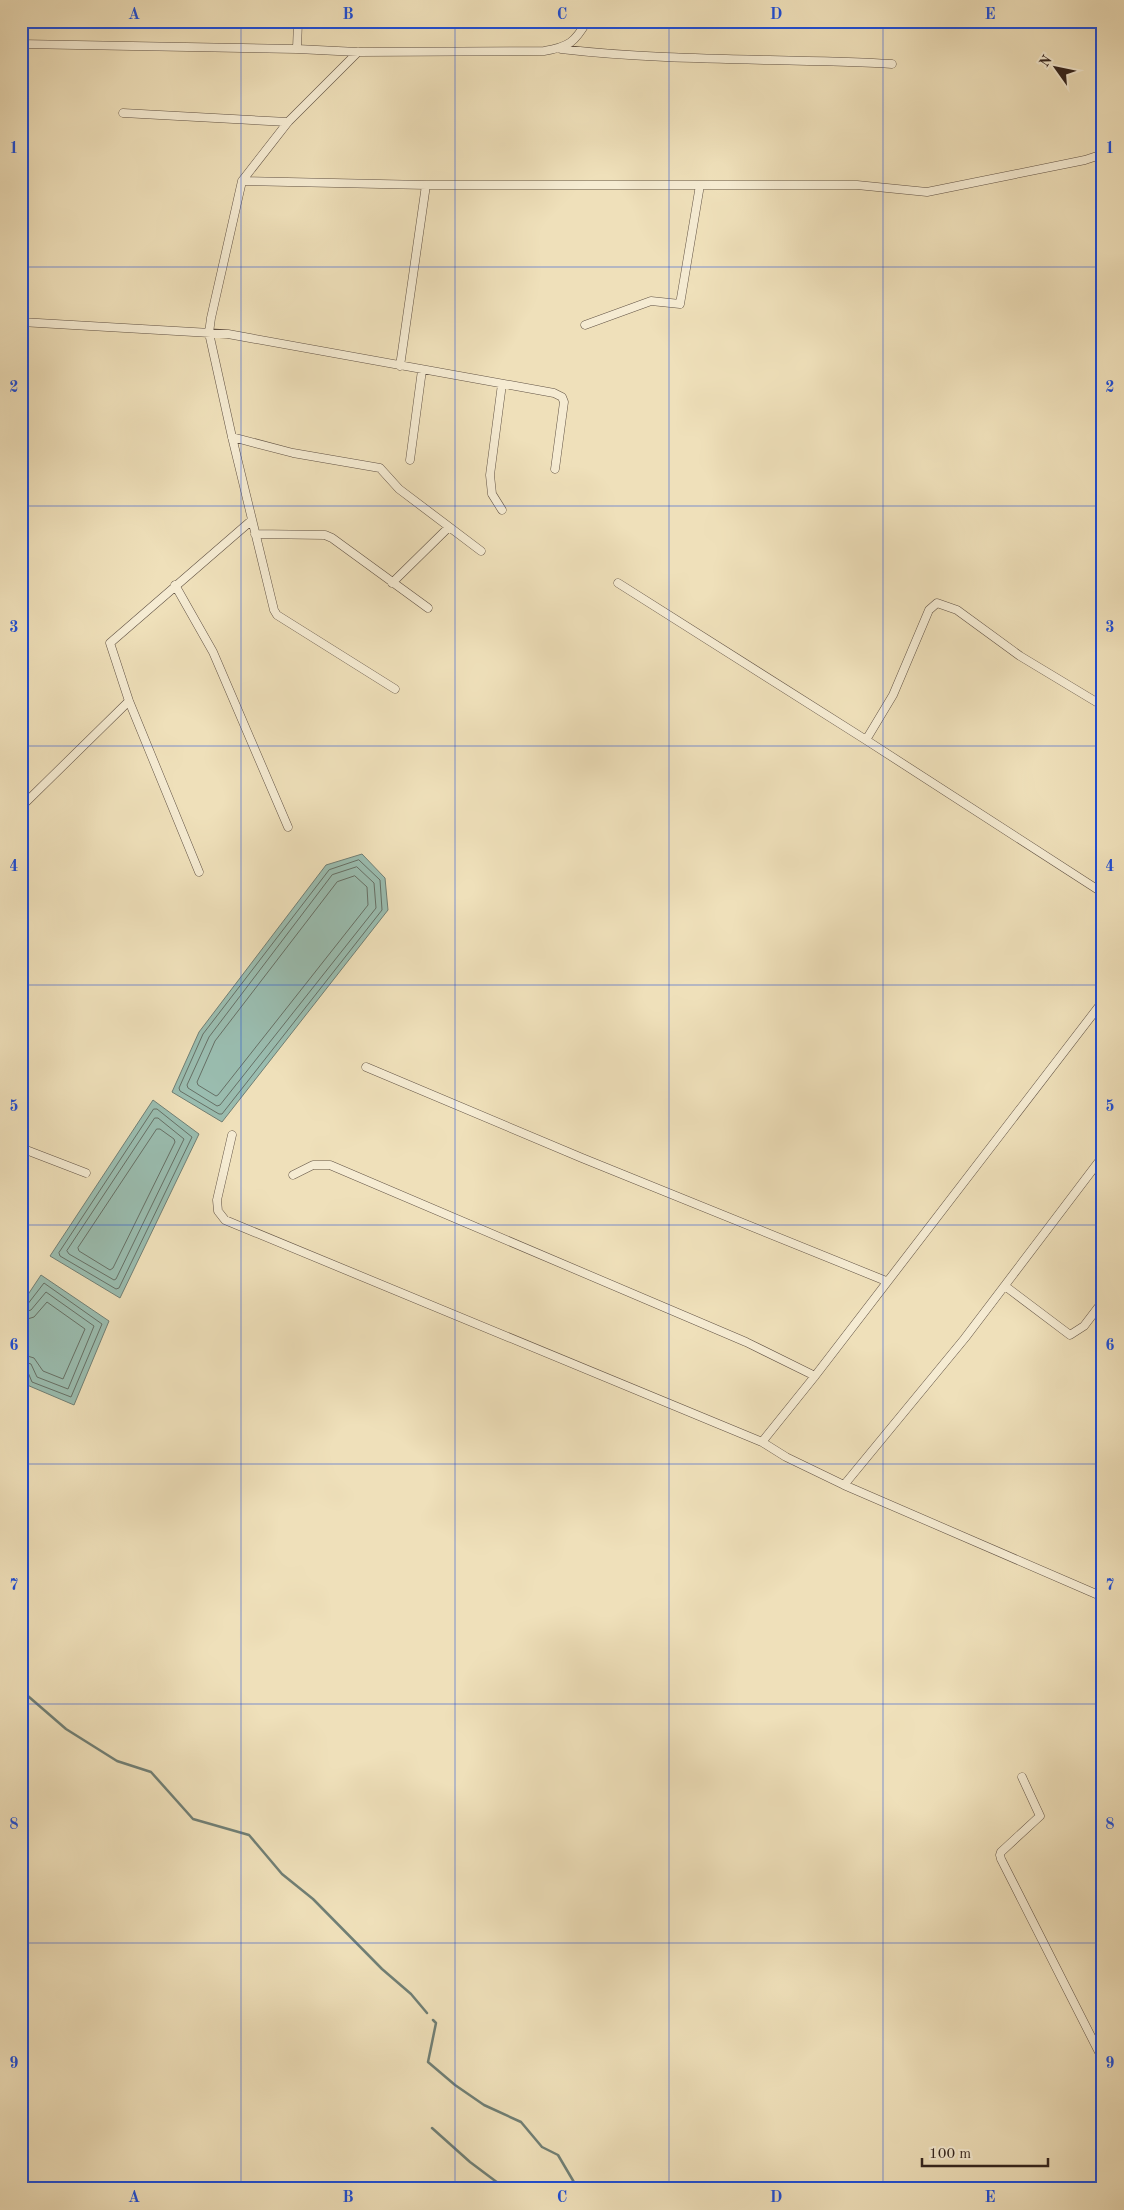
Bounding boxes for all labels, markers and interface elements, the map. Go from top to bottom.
text: A [128,7,140,23]
text: B [342,7,354,23]
text: C [557,7,567,23]
text: D [770,7,782,23]
text: E [984,7,996,23]
north arrow [1032,42,1082,92]
text: N [1037,53,1055,70]
text: 1 [9,141,19,157]
text: 1 [1105,141,1115,157]
text: 2 [9,380,19,396]
text: 2 [1105,380,1115,396]
text: 3 [9,620,19,636]
text: 3 [1105,620,1115,636]
text: 4 [9,859,19,875]
text: 4 [1105,859,1115,875]
text: 5 [9,1099,19,1115]
text: 5 [1105,1099,1115,1115]
text: 6 [9,1338,19,1354]
text: 6 [1105,1338,1115,1354]
text: 7 [9,1578,19,1594]
text: 7 [1105,1578,1115,1594]
text: 8 [9,1817,19,1833]
text: 8 [1105,1817,1115,1833]
text: 9 [9,2056,19,2072]
text: 9 [1105,2056,1115,2072]
scale bar [922,2135,1048,2167]
text: 100 m [929,2147,971,2162]
text: A [128,2190,140,2206]
text: B [342,2190,354,2206]
text: C [557,2190,567,2206]
text: D [770,2190,782,2206]
text: E [984,2190,996,2206]

